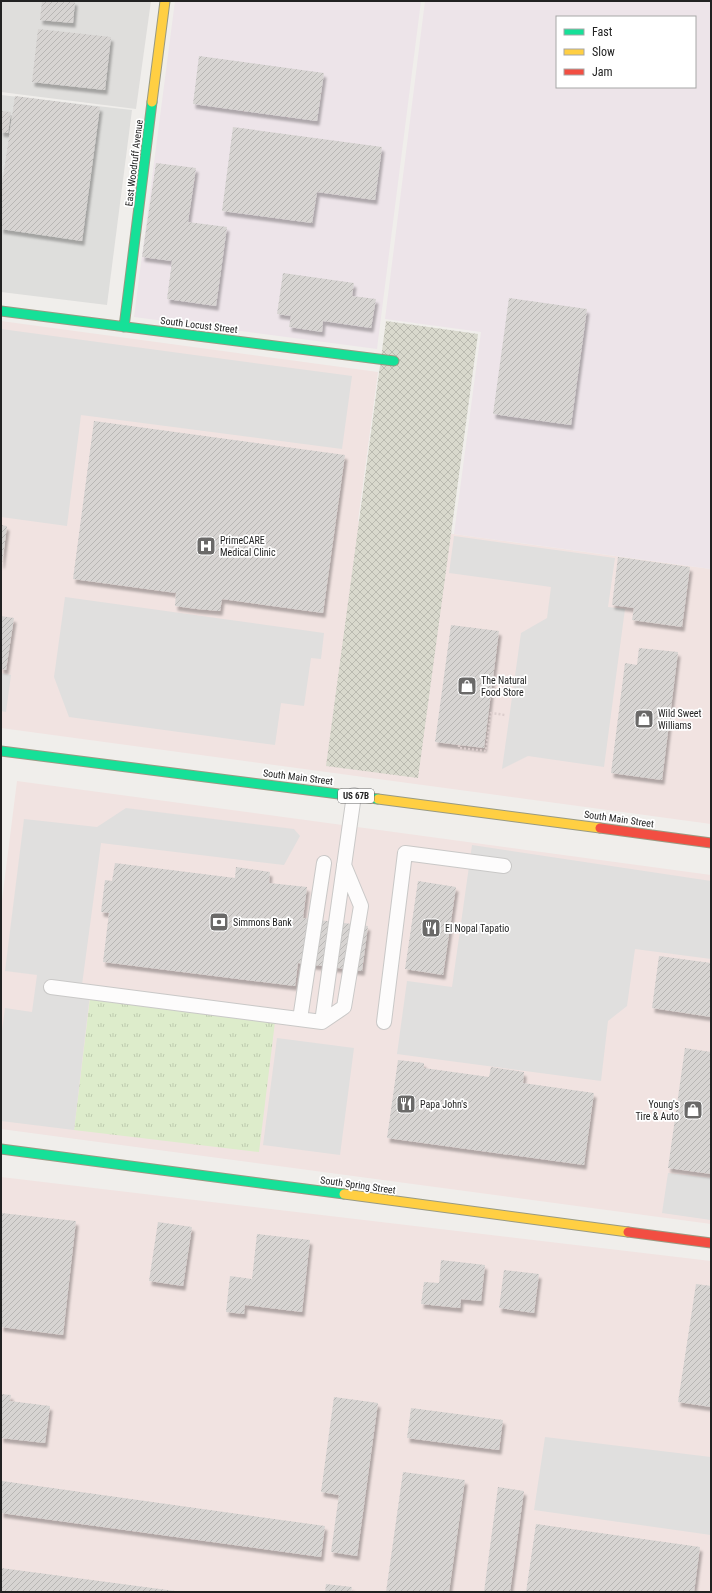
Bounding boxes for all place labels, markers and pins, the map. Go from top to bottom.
hospital icon: PrimeCARE Medical Clinic [195,535,217,557]
place label: PrimeCARE Medical Clinic [220,535,276,558]
shop icon: The Natural Food Store [456,675,478,697]
place label: The Natural Food Store [481,675,527,698]
shop icon: Wild Sweet Williams [633,708,655,730]
place label: Wild Sweet Williams [658,708,702,731]
bank icon: Simmons Bank [208,911,230,933]
place label: Simmons Bank [233,917,292,928]
restaurant icon: El Nopal Tapatio [420,917,442,939]
place label: El Nopal Tapatio [445,923,509,934]
restaurant icon: Papa John's [395,1093,417,1115]
place label: Papa John's [420,1099,468,1110]
place label: Young's Tire & Auto [635,1099,679,1122]
shop icon: Young's Tire & Auto [682,1099,704,1121]

